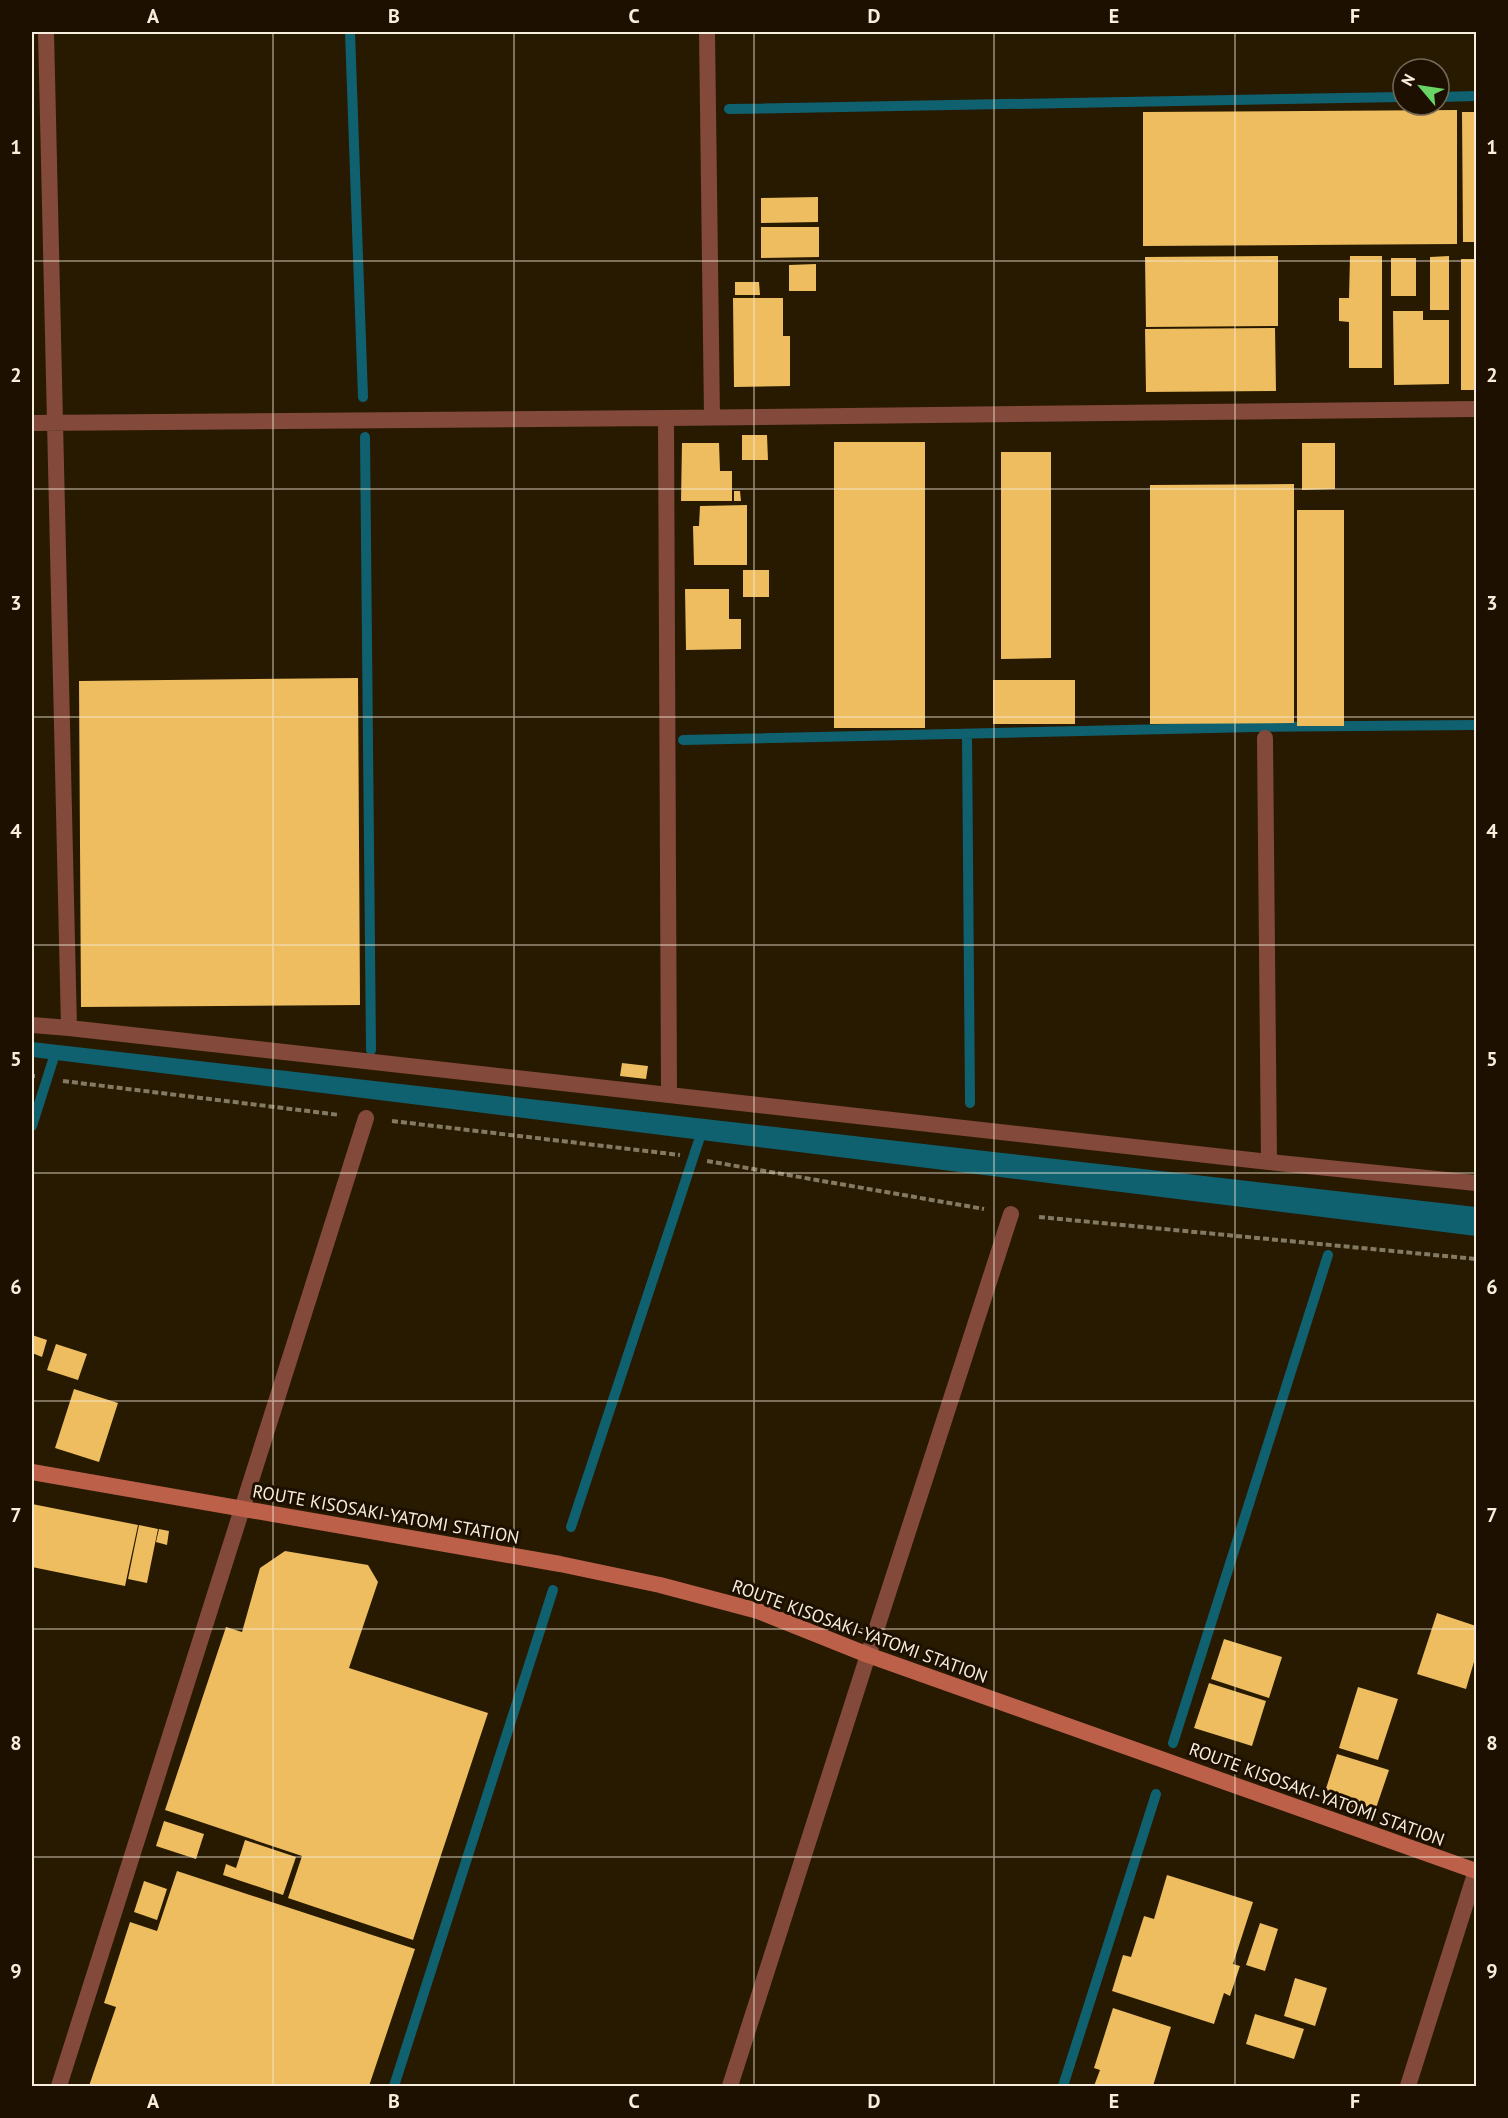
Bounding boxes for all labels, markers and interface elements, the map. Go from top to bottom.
text: A [147,3,160,29]
text: B [388,3,400,29]
text: C [628,3,640,29]
text: D [868,3,881,29]
text: E [1109,3,1119,29]
text: F [1350,3,1360,29]
north arrow [1391,57,1451,117]
text: N [1397,70,1419,89]
text: 1 [10,134,22,160]
text: 1 [1486,134,1498,160]
text: 2 [10,362,22,388]
text: 2 [1486,362,1498,388]
text: 3 [10,590,22,616]
text: 3 [1486,590,1498,616]
text: 4 [10,818,22,844]
text: 4 [1486,818,1498,844]
text: 5 [10,1046,22,1072]
text: 5 [1486,1046,1498,1072]
text: 6 [10,1274,22,1300]
text: 6 [1486,1274,1498,1300]
street label: ROUTE KISOSAKI-YATOMI STATION [251,1479,521,1549]
text: 7 [10,1502,22,1528]
text: 7 [1486,1502,1498,1528]
street label: ROUTE KISOSAKI-YATOMI STATION [729,1574,991,1688]
text: 8 [10,1730,22,1756]
text: 8 [1486,1730,1498,1756]
street label: ROUTE KISOSAKI-YATOMI STATION [1186,1737,1448,1851]
text: 9 [10,1958,22,1984]
text: 9 [1486,1958,1498,1984]
text: A [147,2088,160,2114]
text: B [388,2088,400,2114]
text: C [628,2088,640,2114]
text: D [868,2088,881,2114]
text: E [1109,2088,1119,2114]
text: F [1350,2088,1360,2114]

